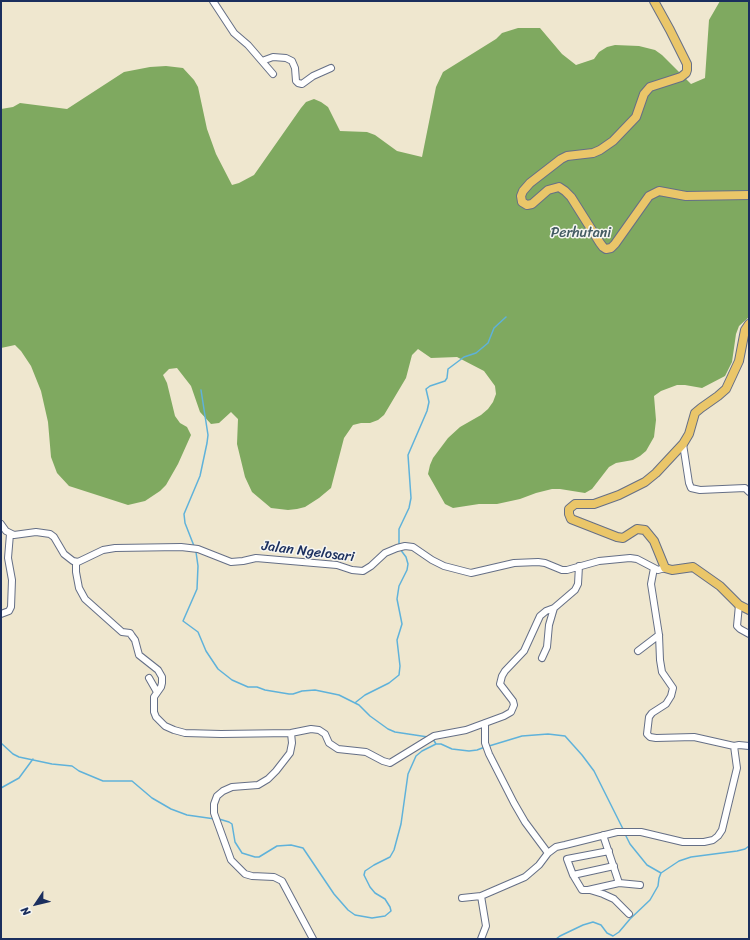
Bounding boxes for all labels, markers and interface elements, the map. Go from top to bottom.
park label: Perhutani [551,225,611,241]
street label: Jalan Ngelosari [261,538,355,566]
north arrow [16,884,56,924]
text: N [16,903,36,920]

